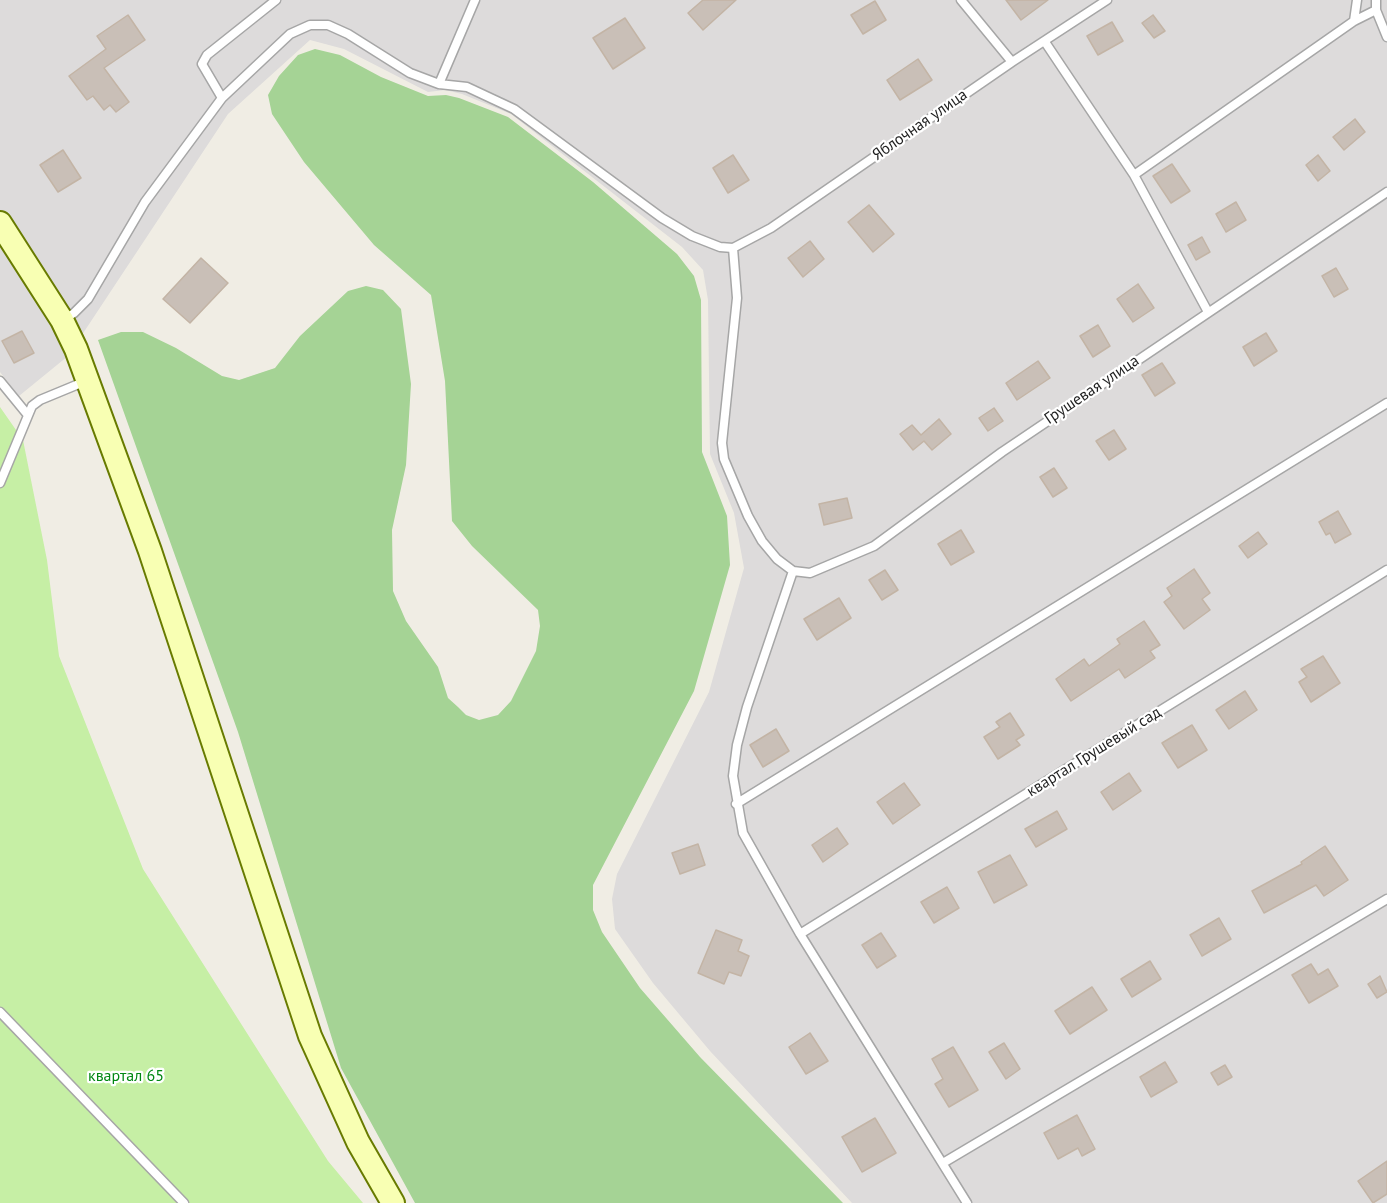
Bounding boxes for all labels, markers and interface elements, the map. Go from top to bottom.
street label: Яблочная улица [869,85,971,165]
street label: Грушевая улица [1041,351,1143,429]
street label: квартал Грушевый сад [1023,703,1165,801]
park label: квартал 65 [88,1066,164,1086]

